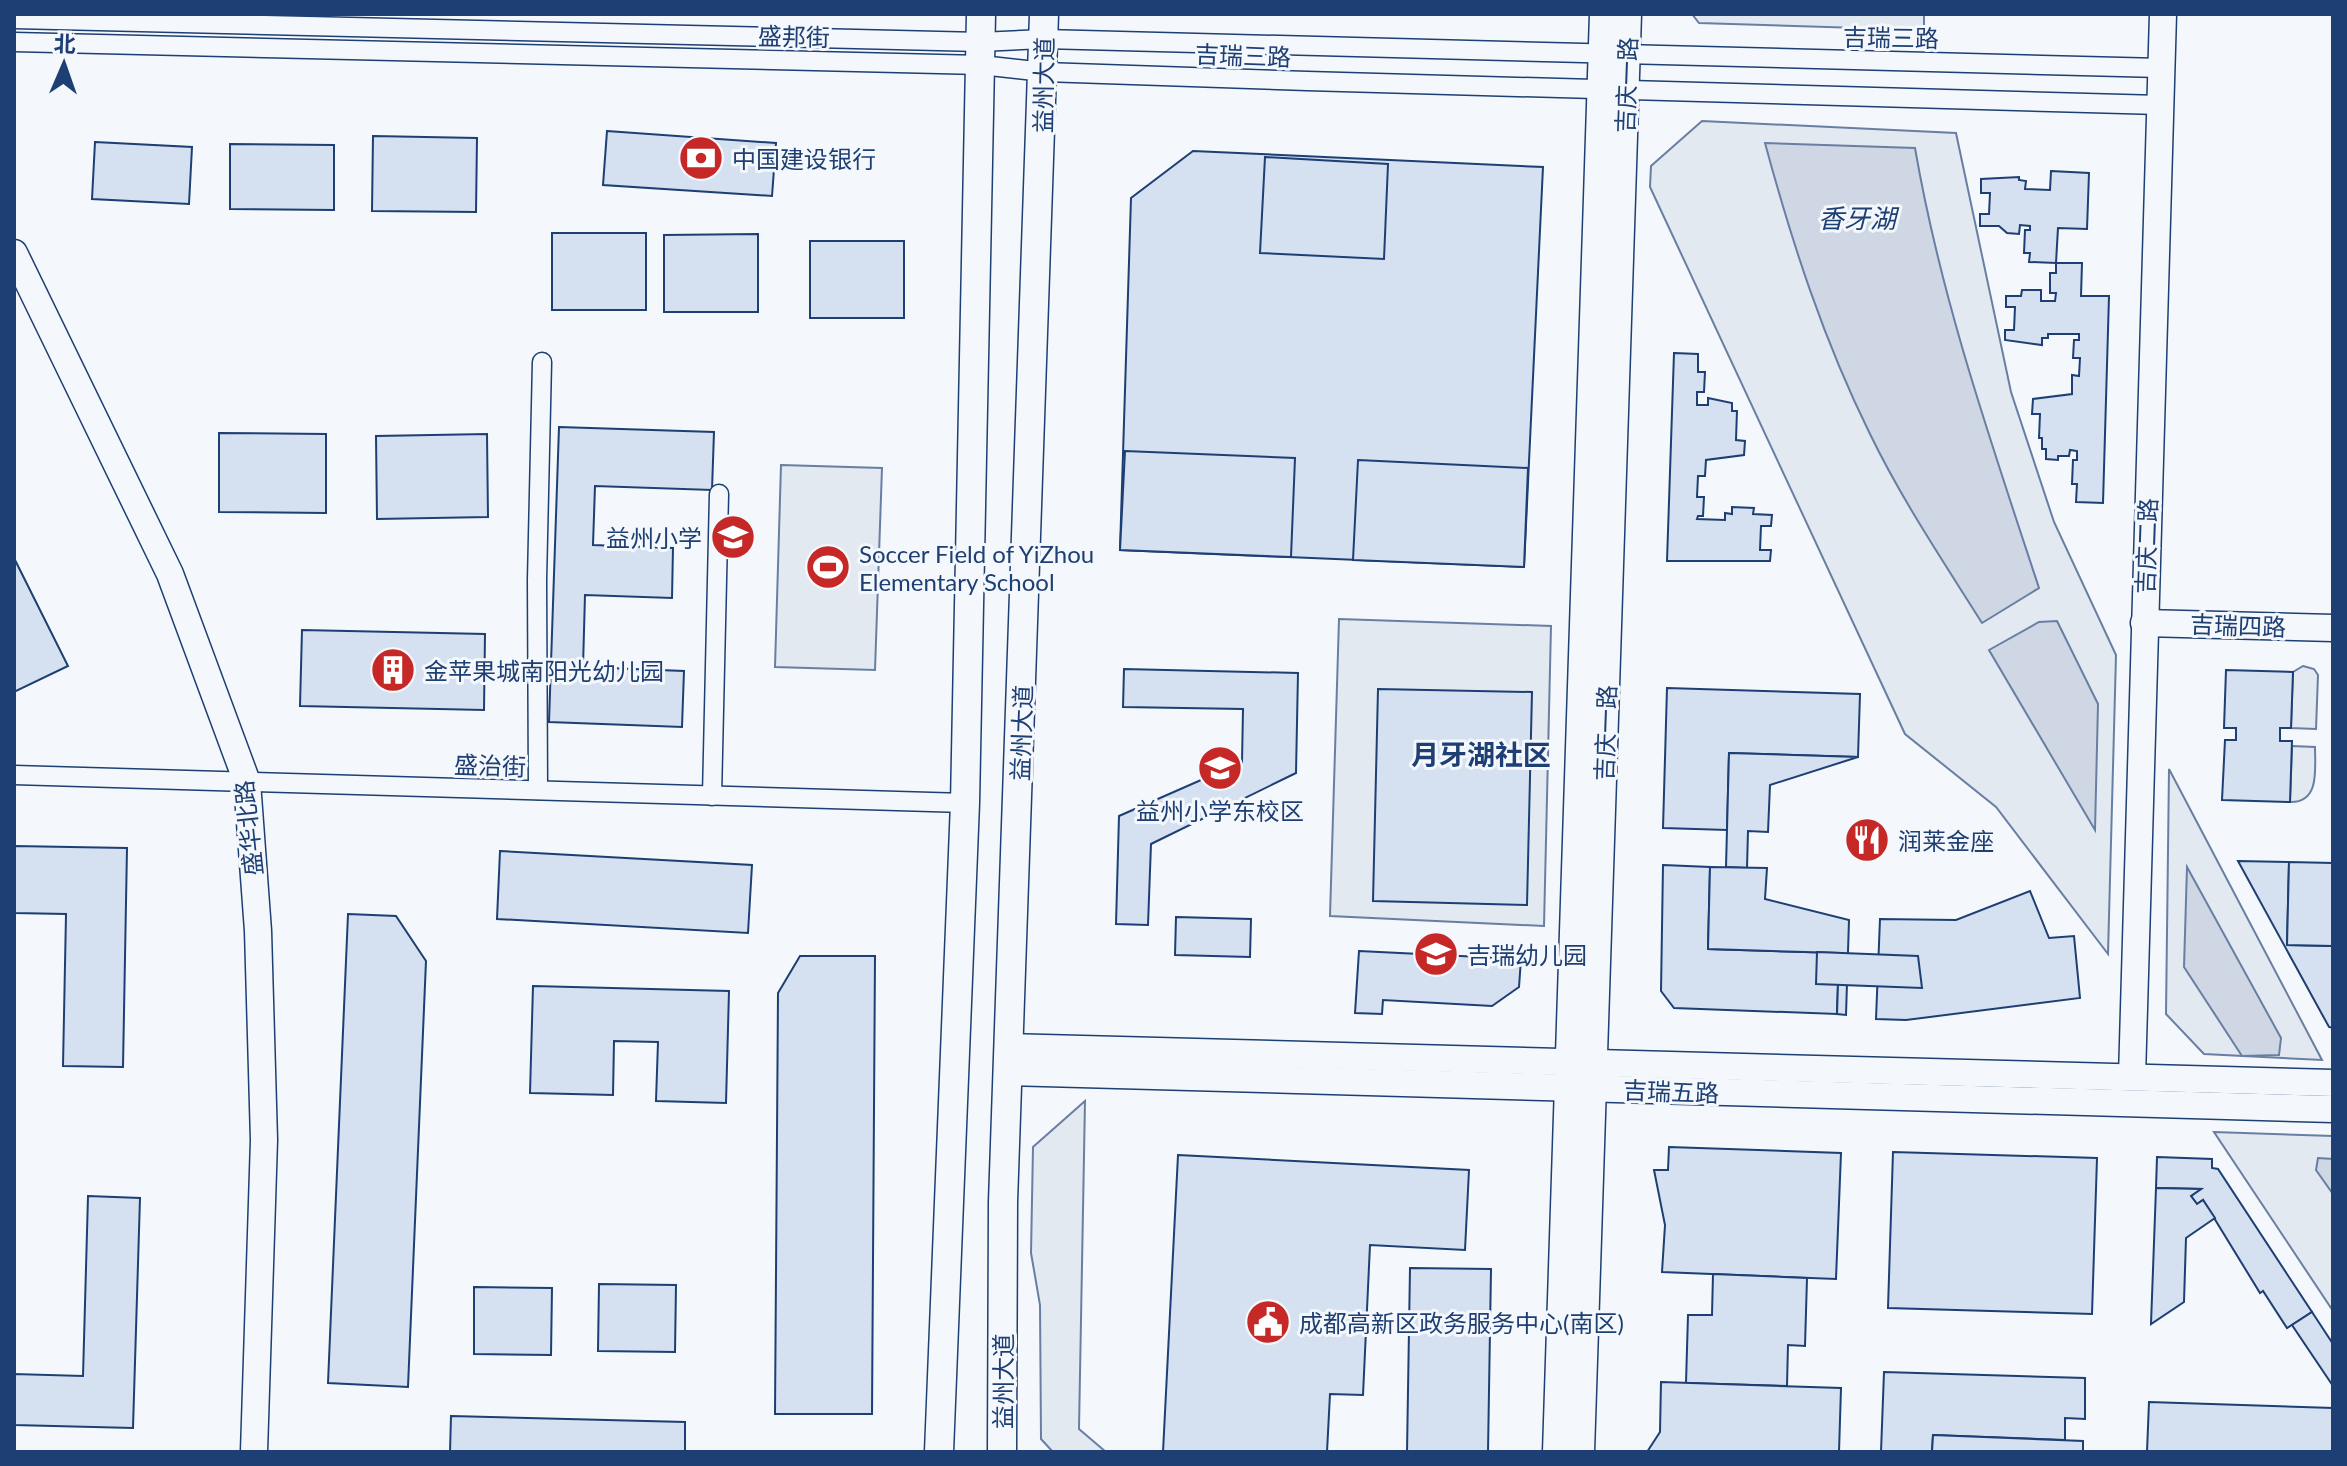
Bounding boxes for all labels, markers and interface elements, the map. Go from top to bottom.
street label: 盛邦街 [758,21,830,51]
street label: 吉瑞三路 [1843,22,1939,52]
north arrow [24,24,104,104]
text: 北 [53,30,76,57]
street label: 益州大道 [1028,37,1058,133]
street label: 吉庆一路 [1610,37,1642,133]
street label: 吉瑞三路 [1195,39,1291,71]
bank icon: 中国建设银行 [677,134,725,182]
place label: 中国建设银行 [732,144,876,173]
water label: 香牙湖 [1818,202,1900,234]
street label: 吉庆二路 [2130,498,2162,594]
school or university icon: 益州小学 [709,513,757,561]
place label: 益州小学 [606,523,702,552]
place label: Soccer Field of YiZhou Elementary School [859,539,1094,596]
sports icon: Soccer Field of YiZhou Elementary School [804,543,852,591]
street label: 吉瑞四路 [2190,609,2286,641]
building icon: 金苹果城南阳光幼儿园 [369,646,417,694]
place label: 金苹果城南阳光幼儿园 [424,656,664,685]
street label: 益州大道 [1005,685,1037,781]
street label: 吉庆一路 [1589,685,1621,781]
district label: 月牙湖社区 [1411,737,1551,771]
school or university icon: 益州小学东校区 [1196,744,1244,792]
street label: 盛治街 [454,749,526,781]
street label: 盛华北路 [229,779,267,877]
place label: 益州小学东校区 [1136,796,1304,825]
restaurant icon: 润莱金座 [1843,816,1891,864]
place label: 润莱金座 [1898,826,1994,855]
school or university icon: 吉瑞幼儿园 [1412,930,1460,978]
place label: 吉瑞幼儿园 [1467,940,1587,969]
street label: 吉瑞五路 [1623,1075,1719,1107]
public building icon: 成都高新区政务服务中心(南区) [1244,1298,1292,1346]
place label: 成都高新区政务服务中心(南区) [1299,1308,1624,1337]
street label: 益州大道 [988,1333,1017,1429]

